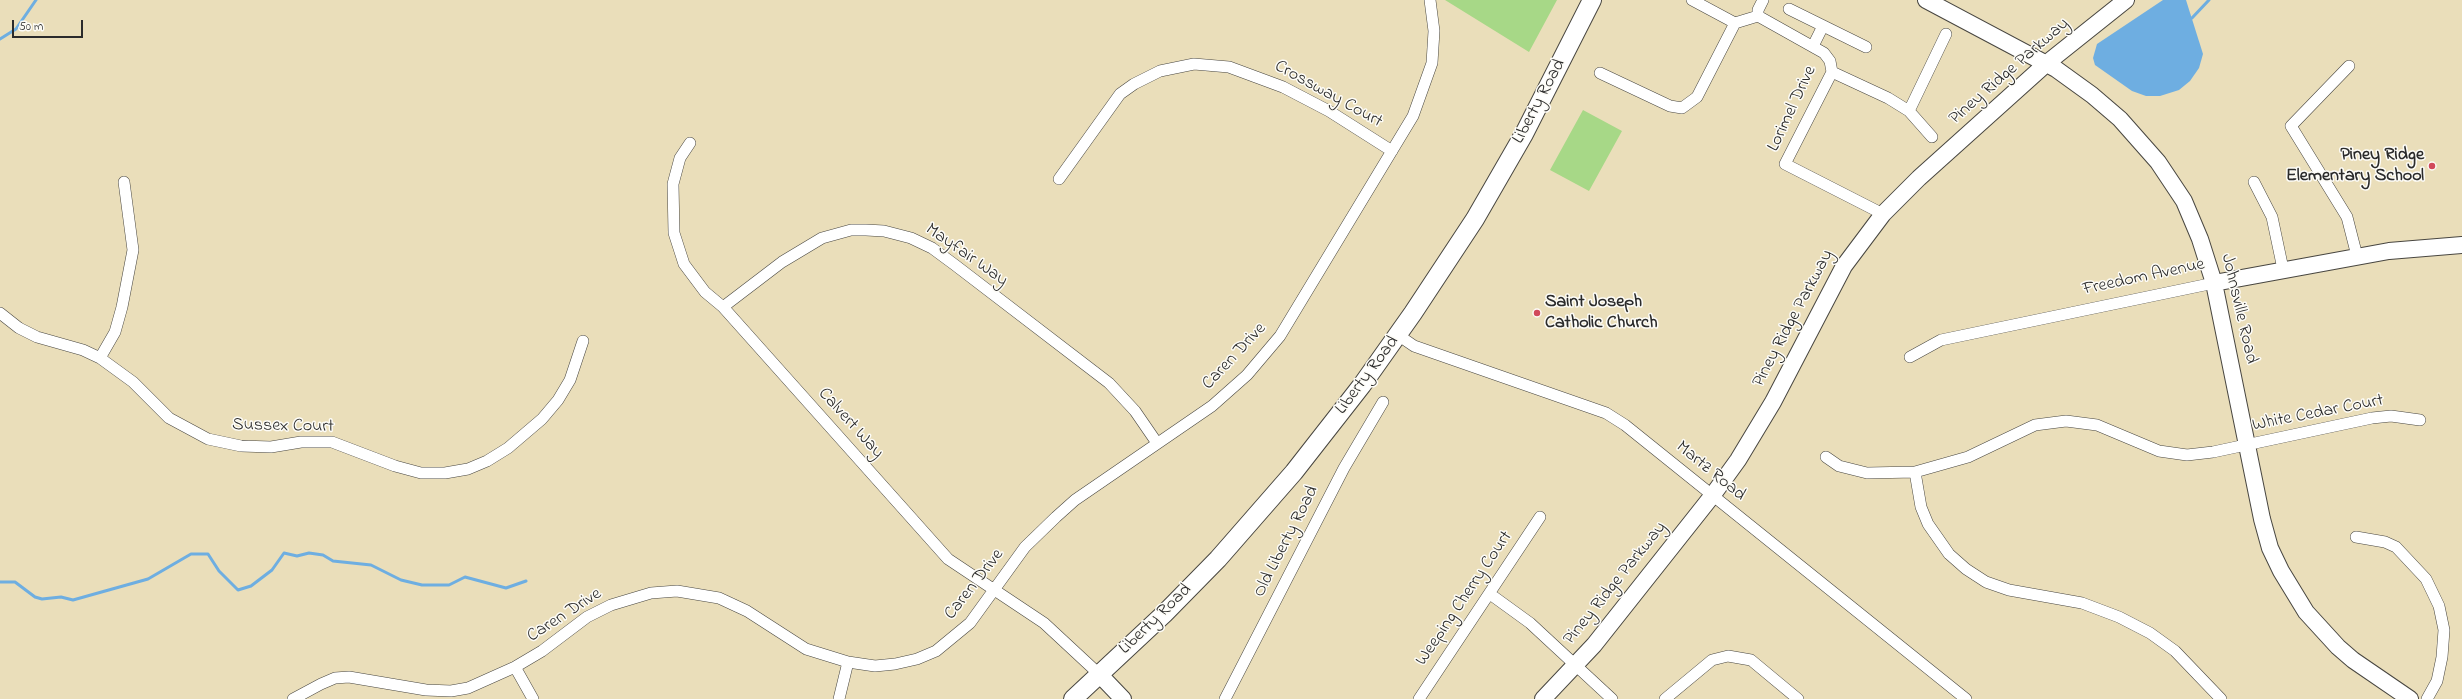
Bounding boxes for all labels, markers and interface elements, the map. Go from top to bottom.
scale bar [14,12,85,38]
street label: Piney Ridge Parkway [1946,14,2074,130]
text: 50 m [19,18,43,36]
street label: Crossway Court [1270,56,1386,134]
street label: Liberty Road [1509,56,1571,148]
street label: Lorimel Drive [1764,63,1822,155]
place label: Piney Ridge Elementary School [2286,145,2424,188]
marker: Piney Ridge Elementary School [2427,161,2437,171]
street label: Mayfair Way [921,220,1011,292]
street label: Piney Ridge Parkway [1749,247,1839,391]
street label: Johnsville Road [2215,252,2261,366]
street label: Freedom Avenue [2081,255,2207,301]
place label: Saint Joseph Catholic Church [1545,292,1658,334]
marker: Saint Joseph Catholic Church [1532,308,1542,318]
street label: Caren Drive [1198,319,1272,395]
street label: Liberty Road [1331,332,1405,420]
street label: Calvert Way [813,384,887,464]
street label: White Cedar Court [2251,391,2385,437]
street label: Sussex Court [232,415,334,439]
street label: Martz Road [1671,437,1749,507]
street label: Old Liberty Road [1250,483,1324,601]
street label: Piney Ridge Parkway [1560,518,1672,650]
street label: Weeping Cherry Court [1412,528,1518,670]
street label: Caren Drive [941,545,1009,625]
street label: Liberty Road [1115,580,1197,660]
street label: Caren Drive [524,584,606,648]

